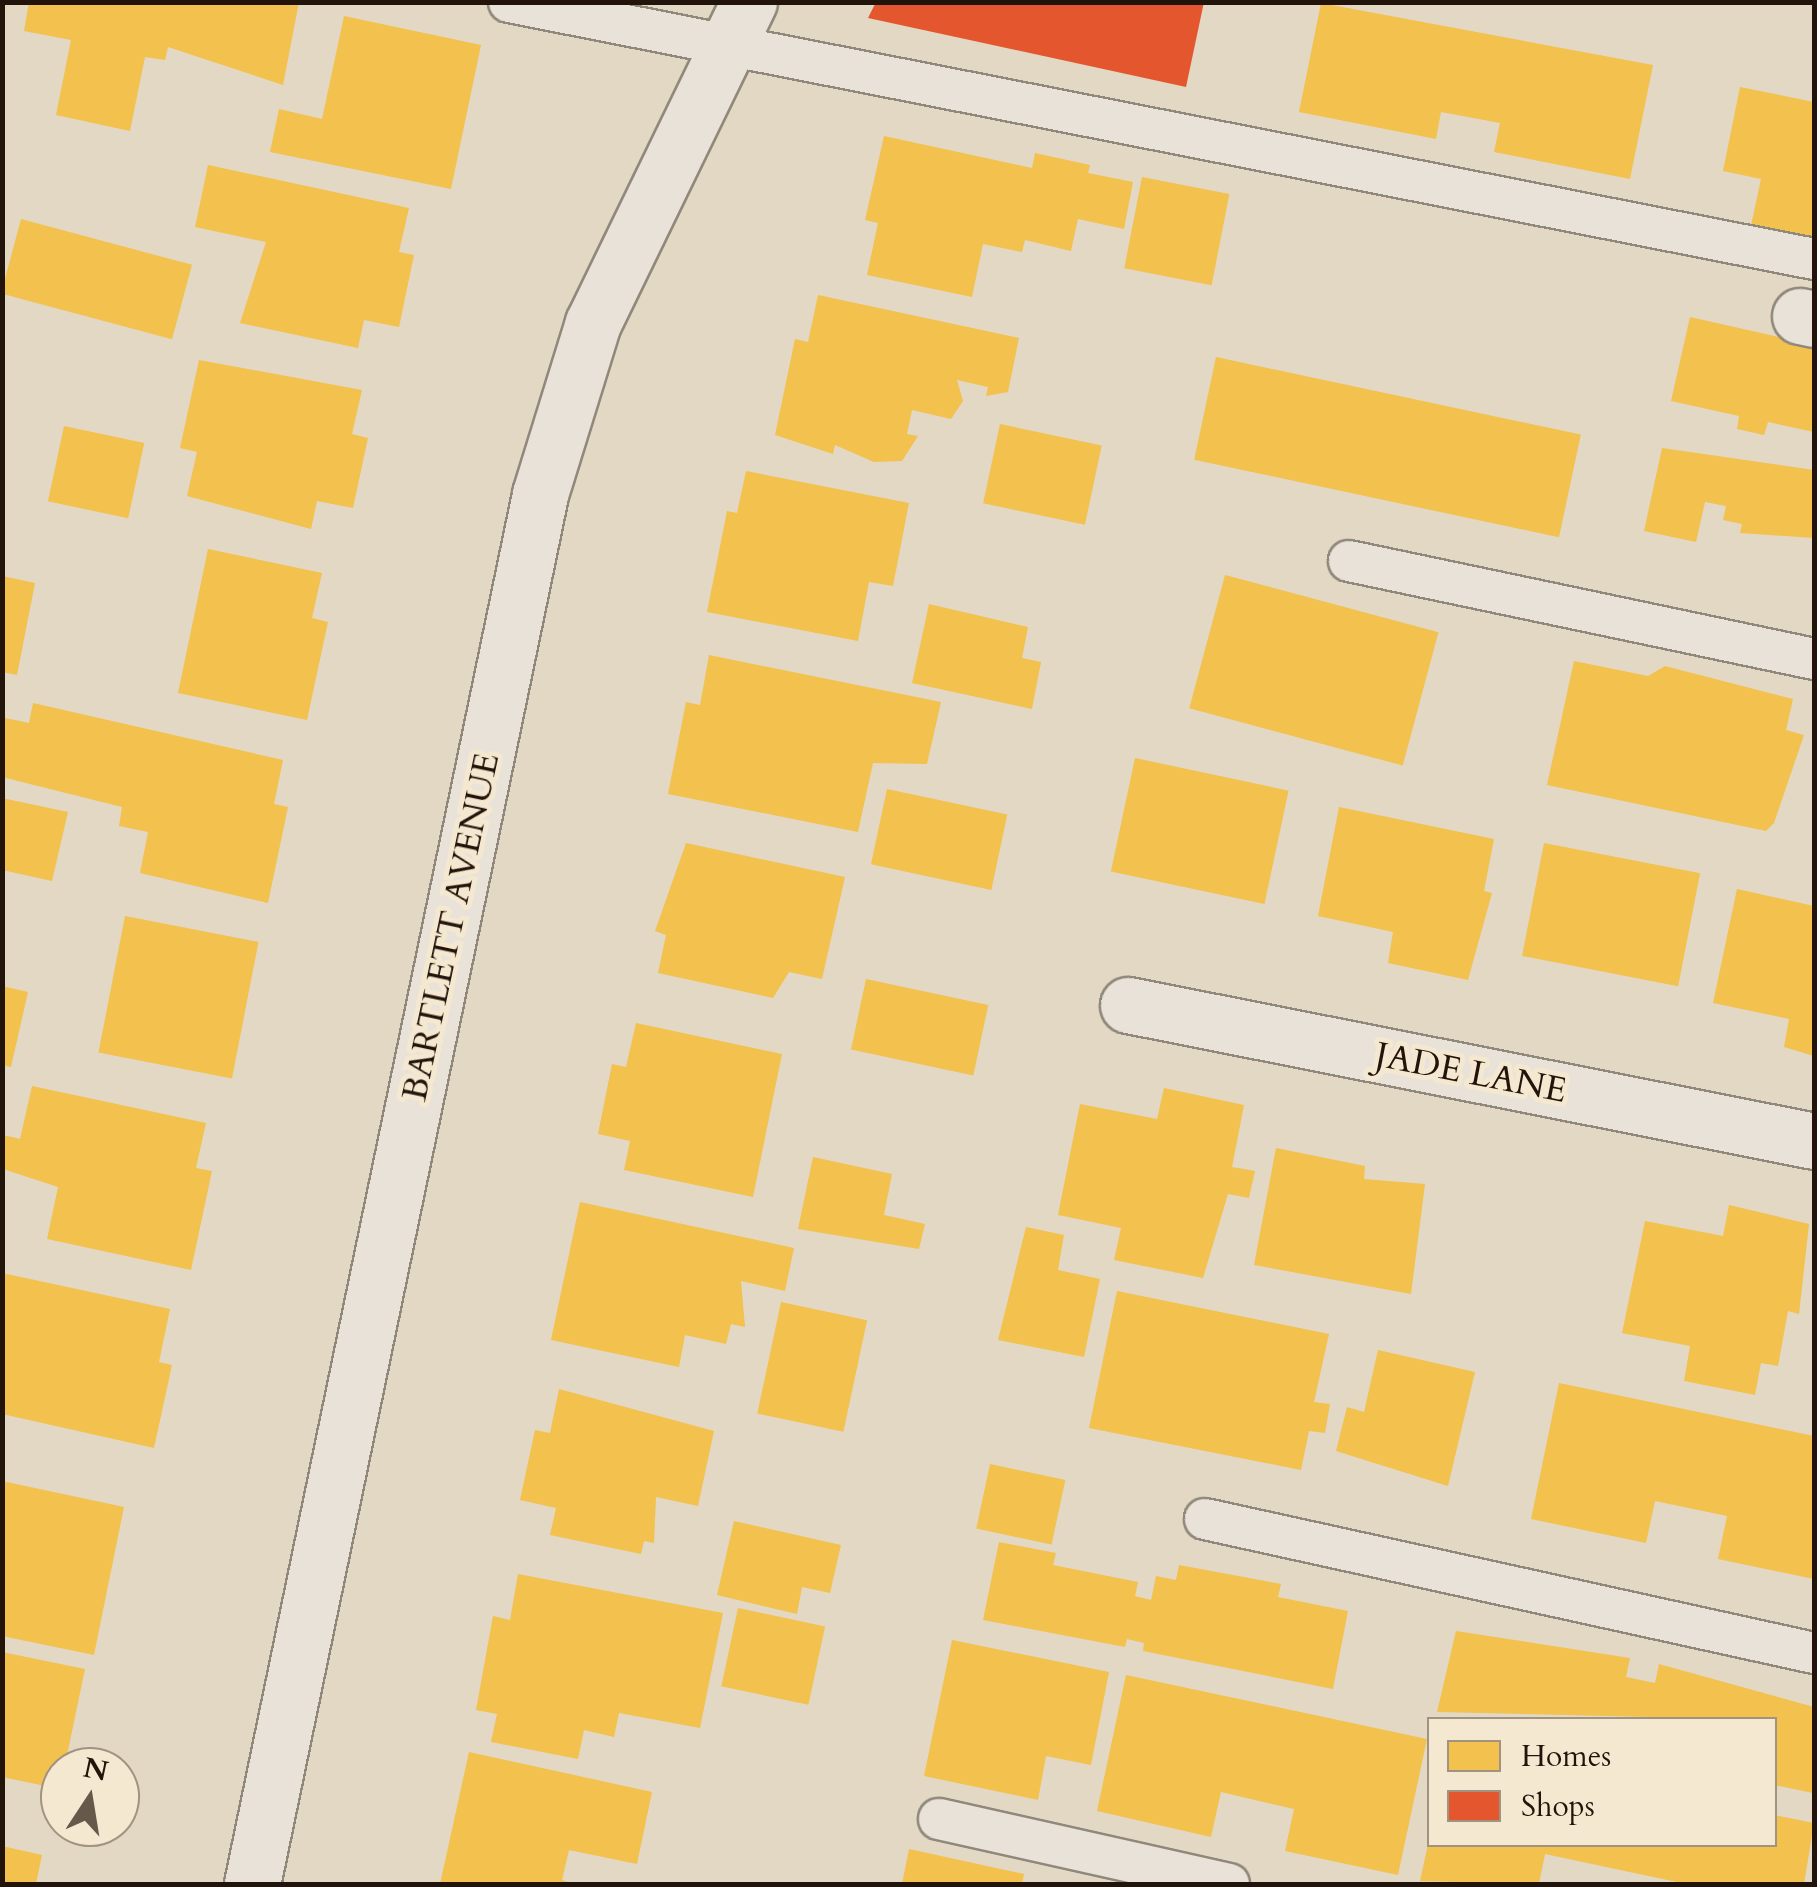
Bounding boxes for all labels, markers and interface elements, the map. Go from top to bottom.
street label: BARTLETT AVENUE [394,749,508,1105]
street label: JADE LANE [1372,1034,1570,1112]
legend [1427,1717,1777,1847]
text: Homes [1521,1736,1611,1777]
north arrow [40,1747,140,1847]
text: N [80,1748,112,1791]
text: Shops [1521,1786,1595,1827]

